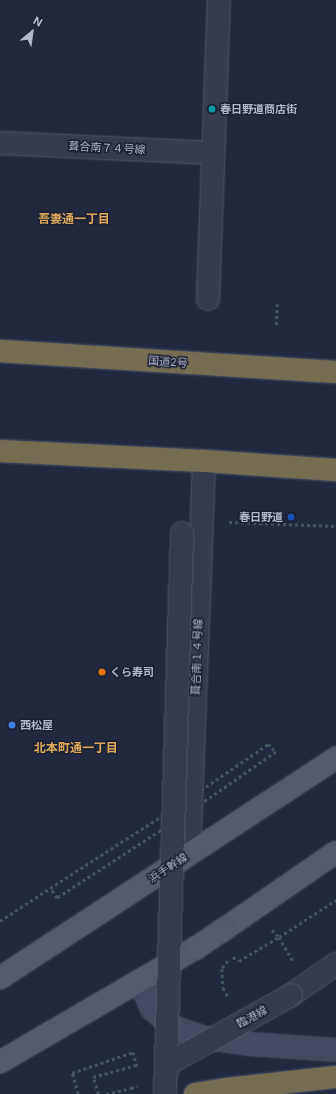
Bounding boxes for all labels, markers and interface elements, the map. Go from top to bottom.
north arrow [12,12,52,52]
text: N [31,13,45,30]
place label: 春日野道商店街 [220,102,297,116]
marker: 春日野道商店街 [207,104,217,114]
street label: 葺合南７４号線 [68,139,146,157]
district label: 吾妻通一丁目 [38,212,110,226]
street label: 国道2号 [148,354,188,370]
place label: 春日野道 [239,510,283,524]
marker: 春日野道 [286,512,296,522]
street label: 葺合南１４号線 [189,618,205,696]
place label: くら寿司 [110,665,154,679]
marker: くら寿司 [97,667,107,677]
place label: 西松屋 [20,718,53,732]
marker: 西松屋 [7,720,17,730]
district label: 北本町通一丁目 [34,741,118,755]
street label: 浜手幹線 [146,850,190,886]
street label: 臨港線 [234,1003,270,1031]

